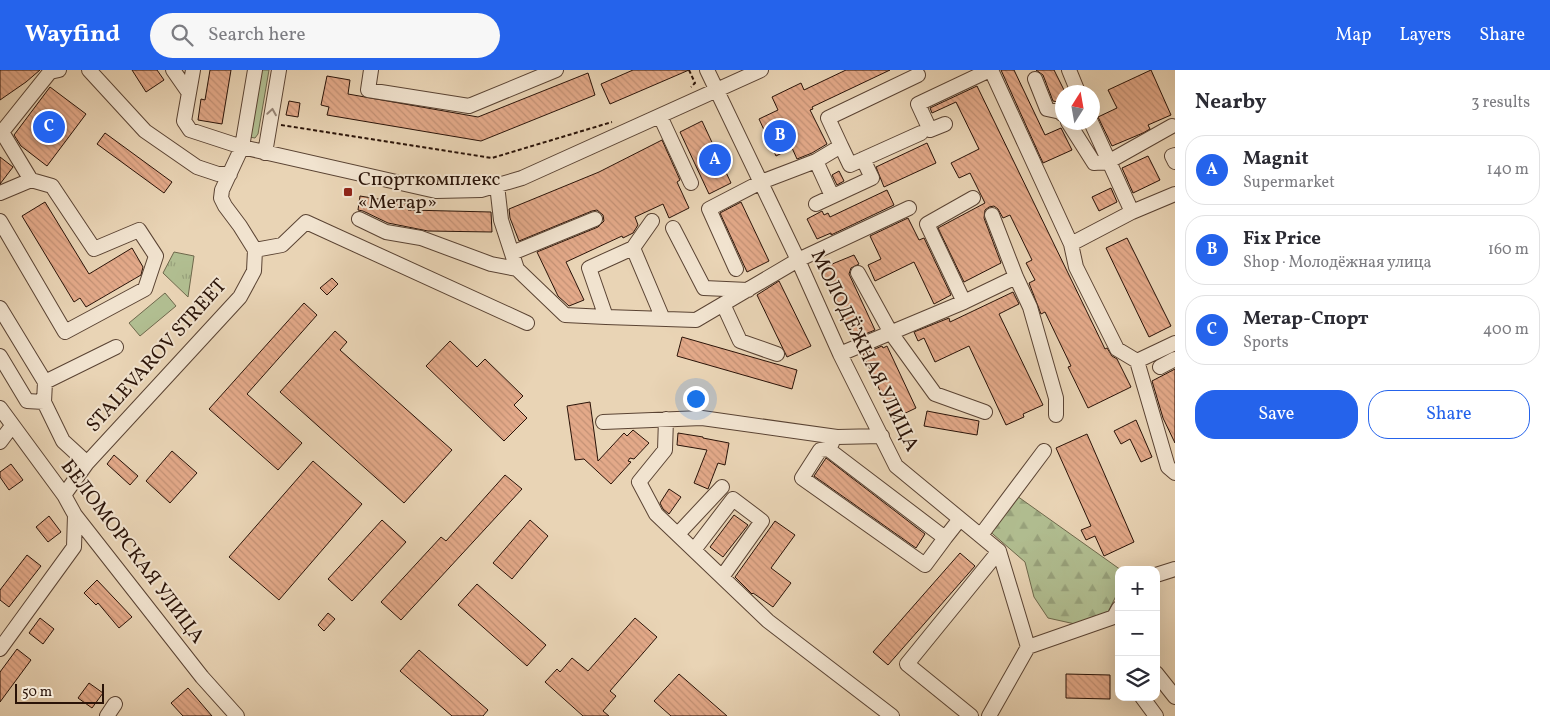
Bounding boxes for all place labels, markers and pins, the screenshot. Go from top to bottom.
pin: C [33,108,65,146]
pin: B [764,117,796,155]
pin: A [699,141,731,179]
place label: Спорткомплекс «Метар» [358,166,501,217]
marker: Спорткомплекс «Метар» [342,186,354,198]

